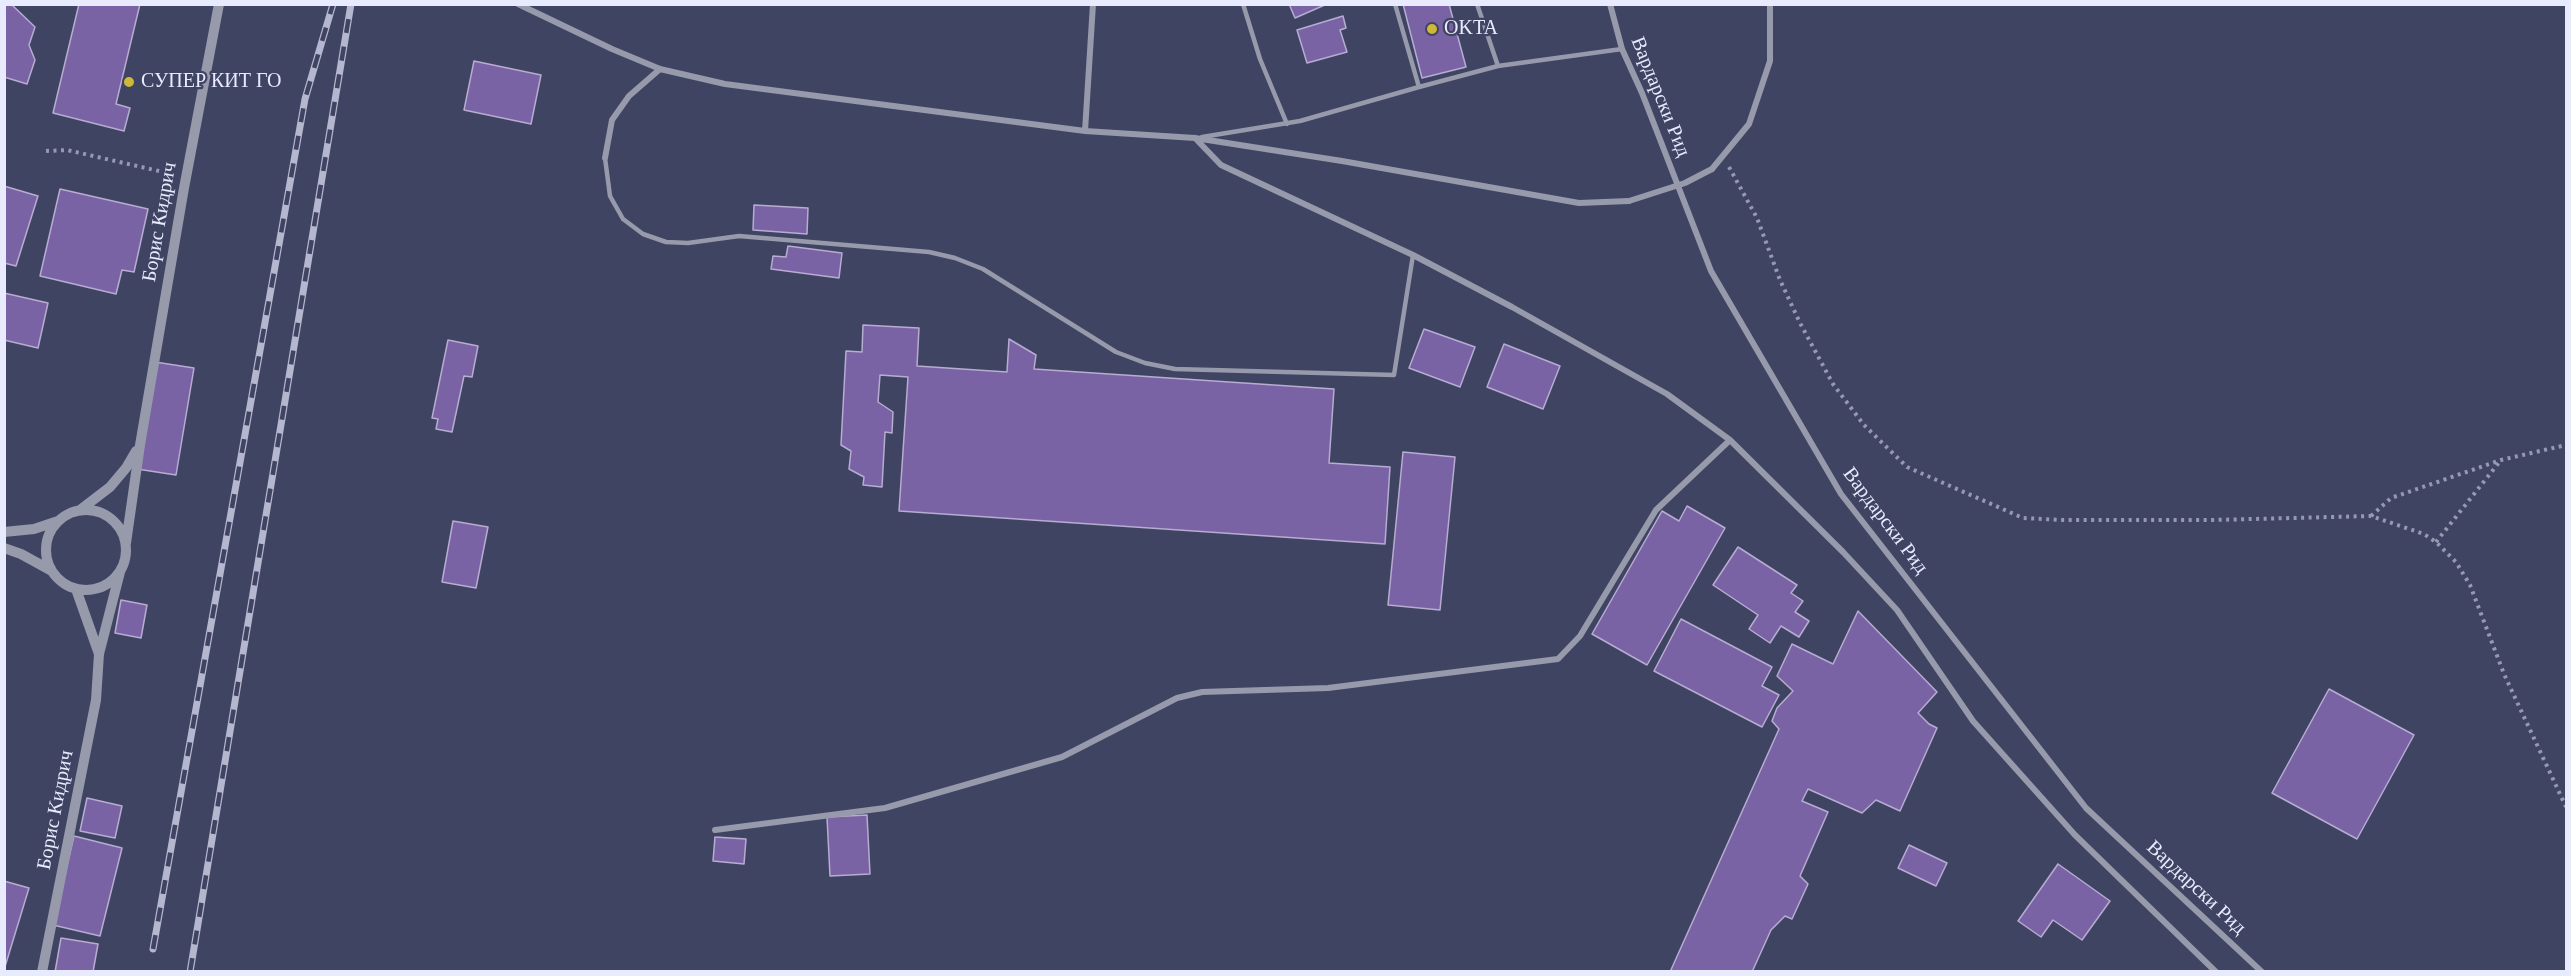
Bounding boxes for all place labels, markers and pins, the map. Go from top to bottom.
place label: OKTA [1444,17,1498,41]
marker: OKTA [1425,22,1439,36]
place label: СУПЕР КИТ ГО [141,70,282,94]
marker: СУПЕР КИТ ГО [122,75,136,89]

